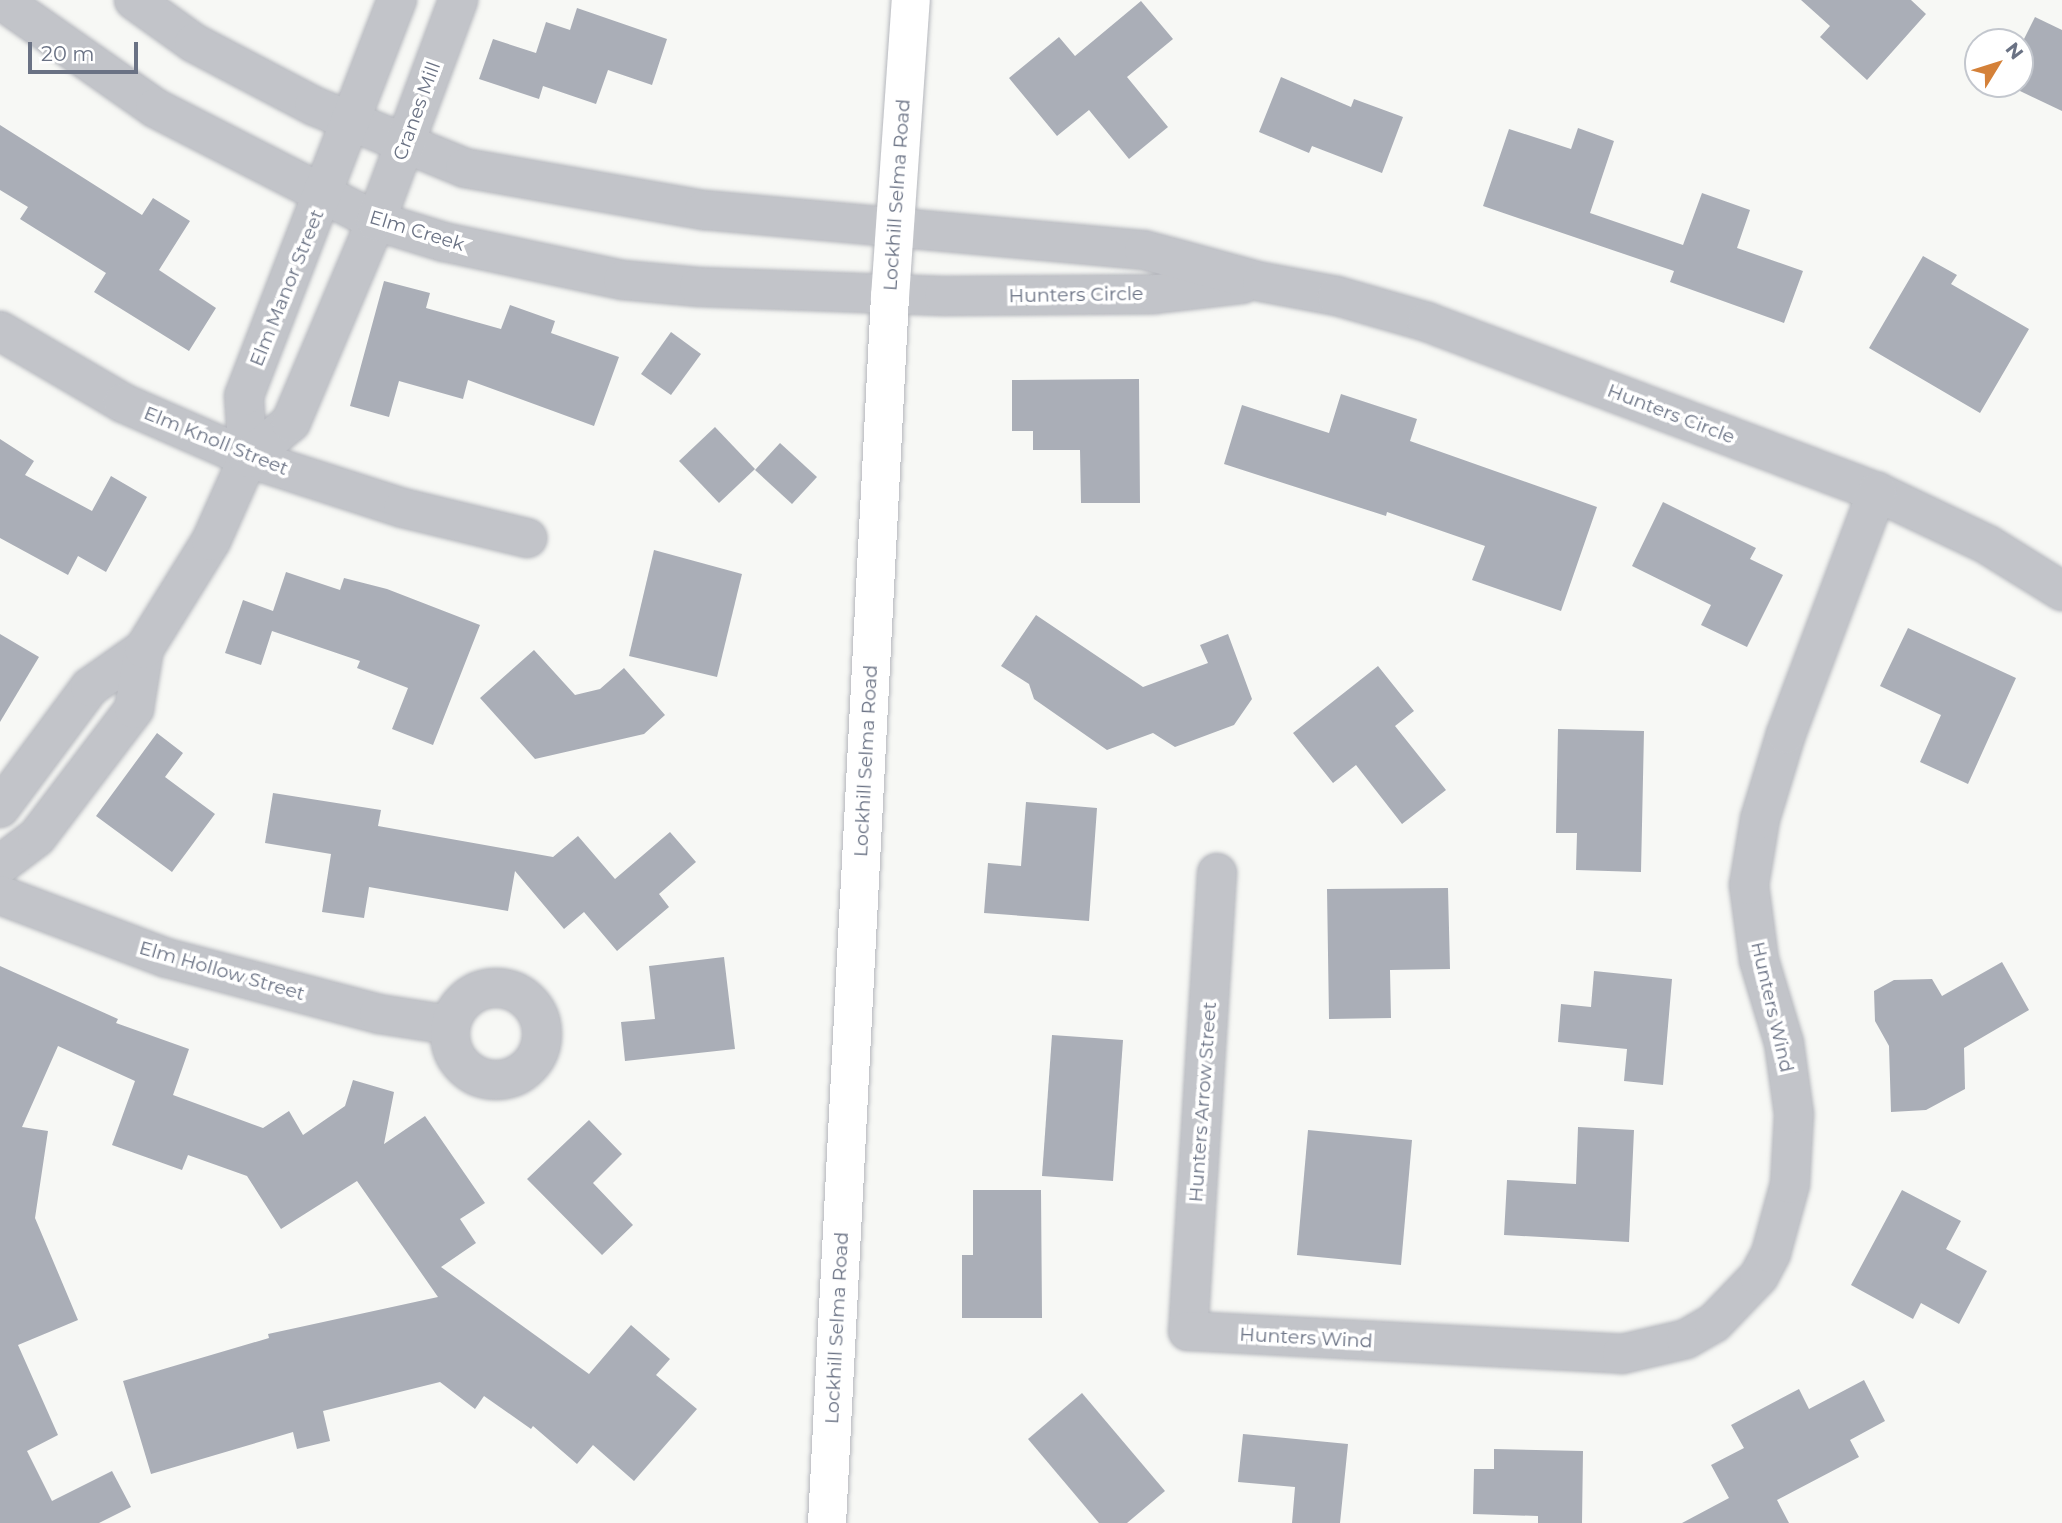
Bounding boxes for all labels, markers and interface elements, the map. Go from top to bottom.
scale bar [32,28,142,72]
north arrow [1964,28,2034,98]
text: N [2001,38,2028,64]
text: 20 m [41,41,95,66]
street label: Cranes Mill [389,58,445,164]
street label: Lockhill Selma Road [879,98,915,292]
street label: Elm Manor Street [245,206,329,370]
street label: Elm Creek [367,206,467,256]
street label: Hunters Circle [1008,282,1144,308]
street label: Hunters Circle [1604,379,1738,449]
street label: Elm Knoll Street [140,402,292,480]
street label: Lockhill Selma Road [850,664,882,858]
street label: Elm Hollow Street [137,936,307,1006]
street label: Hunters Wind [1746,939,1798,1075]
street label: Hunters Arrow Street [1185,1001,1221,1203]
street label: Lockhill Selma Road [821,1231,853,1425]
street label: Hunters Wind [1239,1323,1373,1353]

